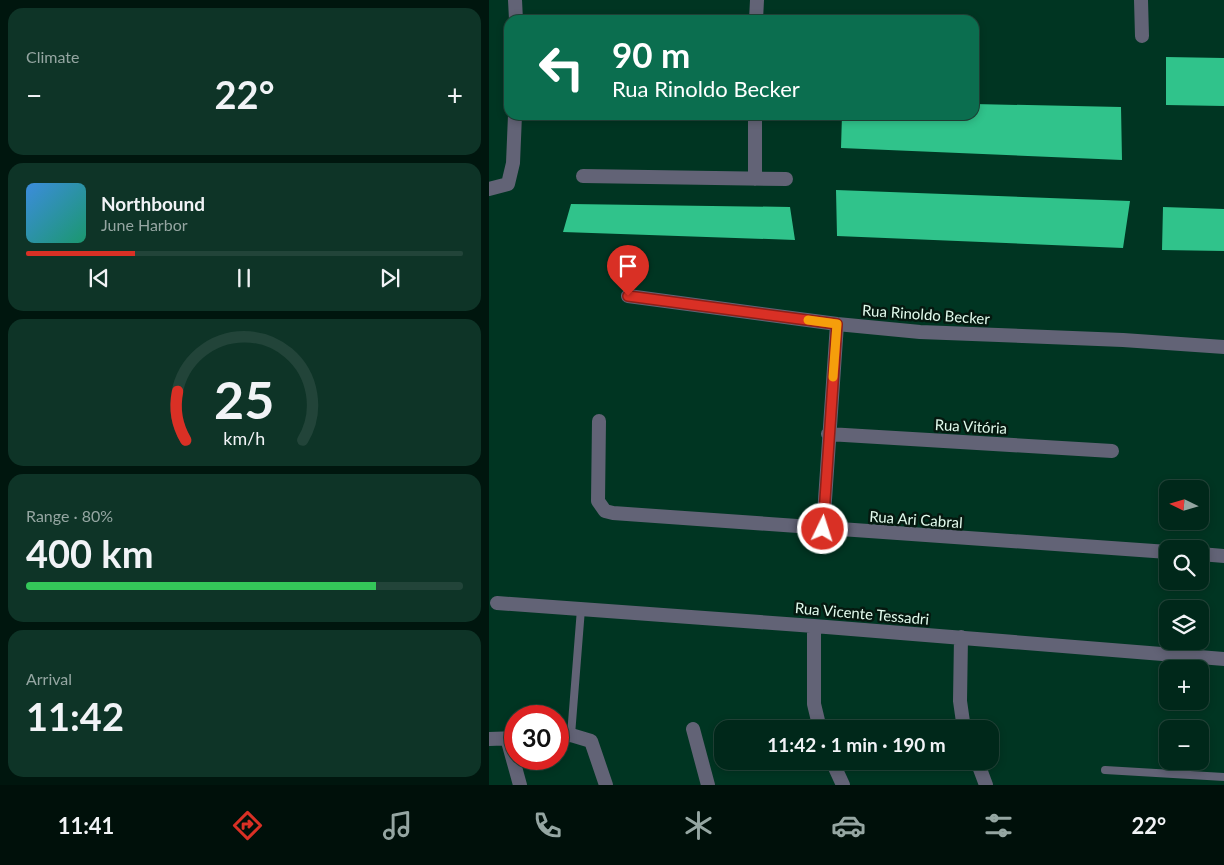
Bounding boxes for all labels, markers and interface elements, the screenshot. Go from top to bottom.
text: 90 m [612,33,690,75]
icon: left [529,35,594,100]
text: Climate [26,47,79,66]
text: 22° [215,71,274,117]
text: Rua Rinoldo Becker [612,75,800,102]
text: − [26,78,42,112]
text: + [447,78,463,112]
text: Northbound [101,192,205,215]
text: June Harbor [101,215,188,234]
pin [607,245,649,296]
icon: arrive [614,252,642,280]
icon: previous [85,264,113,292]
icon: pause [230,264,258,292]
icon: next [376,264,404,292]
street label: Rua Rinoldo Becker [862,301,991,327]
text: 25 [214,368,275,430]
street label: Rua Vitória [934,415,1008,437]
text: km/h [224,427,265,449]
north arrow [1159,480,1209,530]
map controls [1159,480,1209,770]
position arrow [796,502,848,554]
text: Range · 80% [26,506,113,525]
street label: Rua Ari Cabral [869,507,963,531]
text: 400 km [26,530,154,576]
button: search [1159,540,1209,590]
street label: Rua Vicente Tessadri [794,598,930,628]
button: layers [1159,600,1209,650]
button: + [1159,660,1209,710]
text: Arrival [26,669,72,688]
text: 11:42 [26,693,124,739]
speed limit sign: 30 [504,705,569,770]
button: − [1159,720,1209,770]
text: 11:42 · 1 min · 190 m [767,733,946,756]
icon: directions [230,808,265,843]
icon: music [380,808,415,843]
icon: phone [530,808,565,843]
icon: climate [681,808,716,843]
icon: car [831,808,866,843]
icon: filters [981,808,1016,843]
text: 11:41 [58,812,114,839]
text: 22° [1132,812,1166,839]

